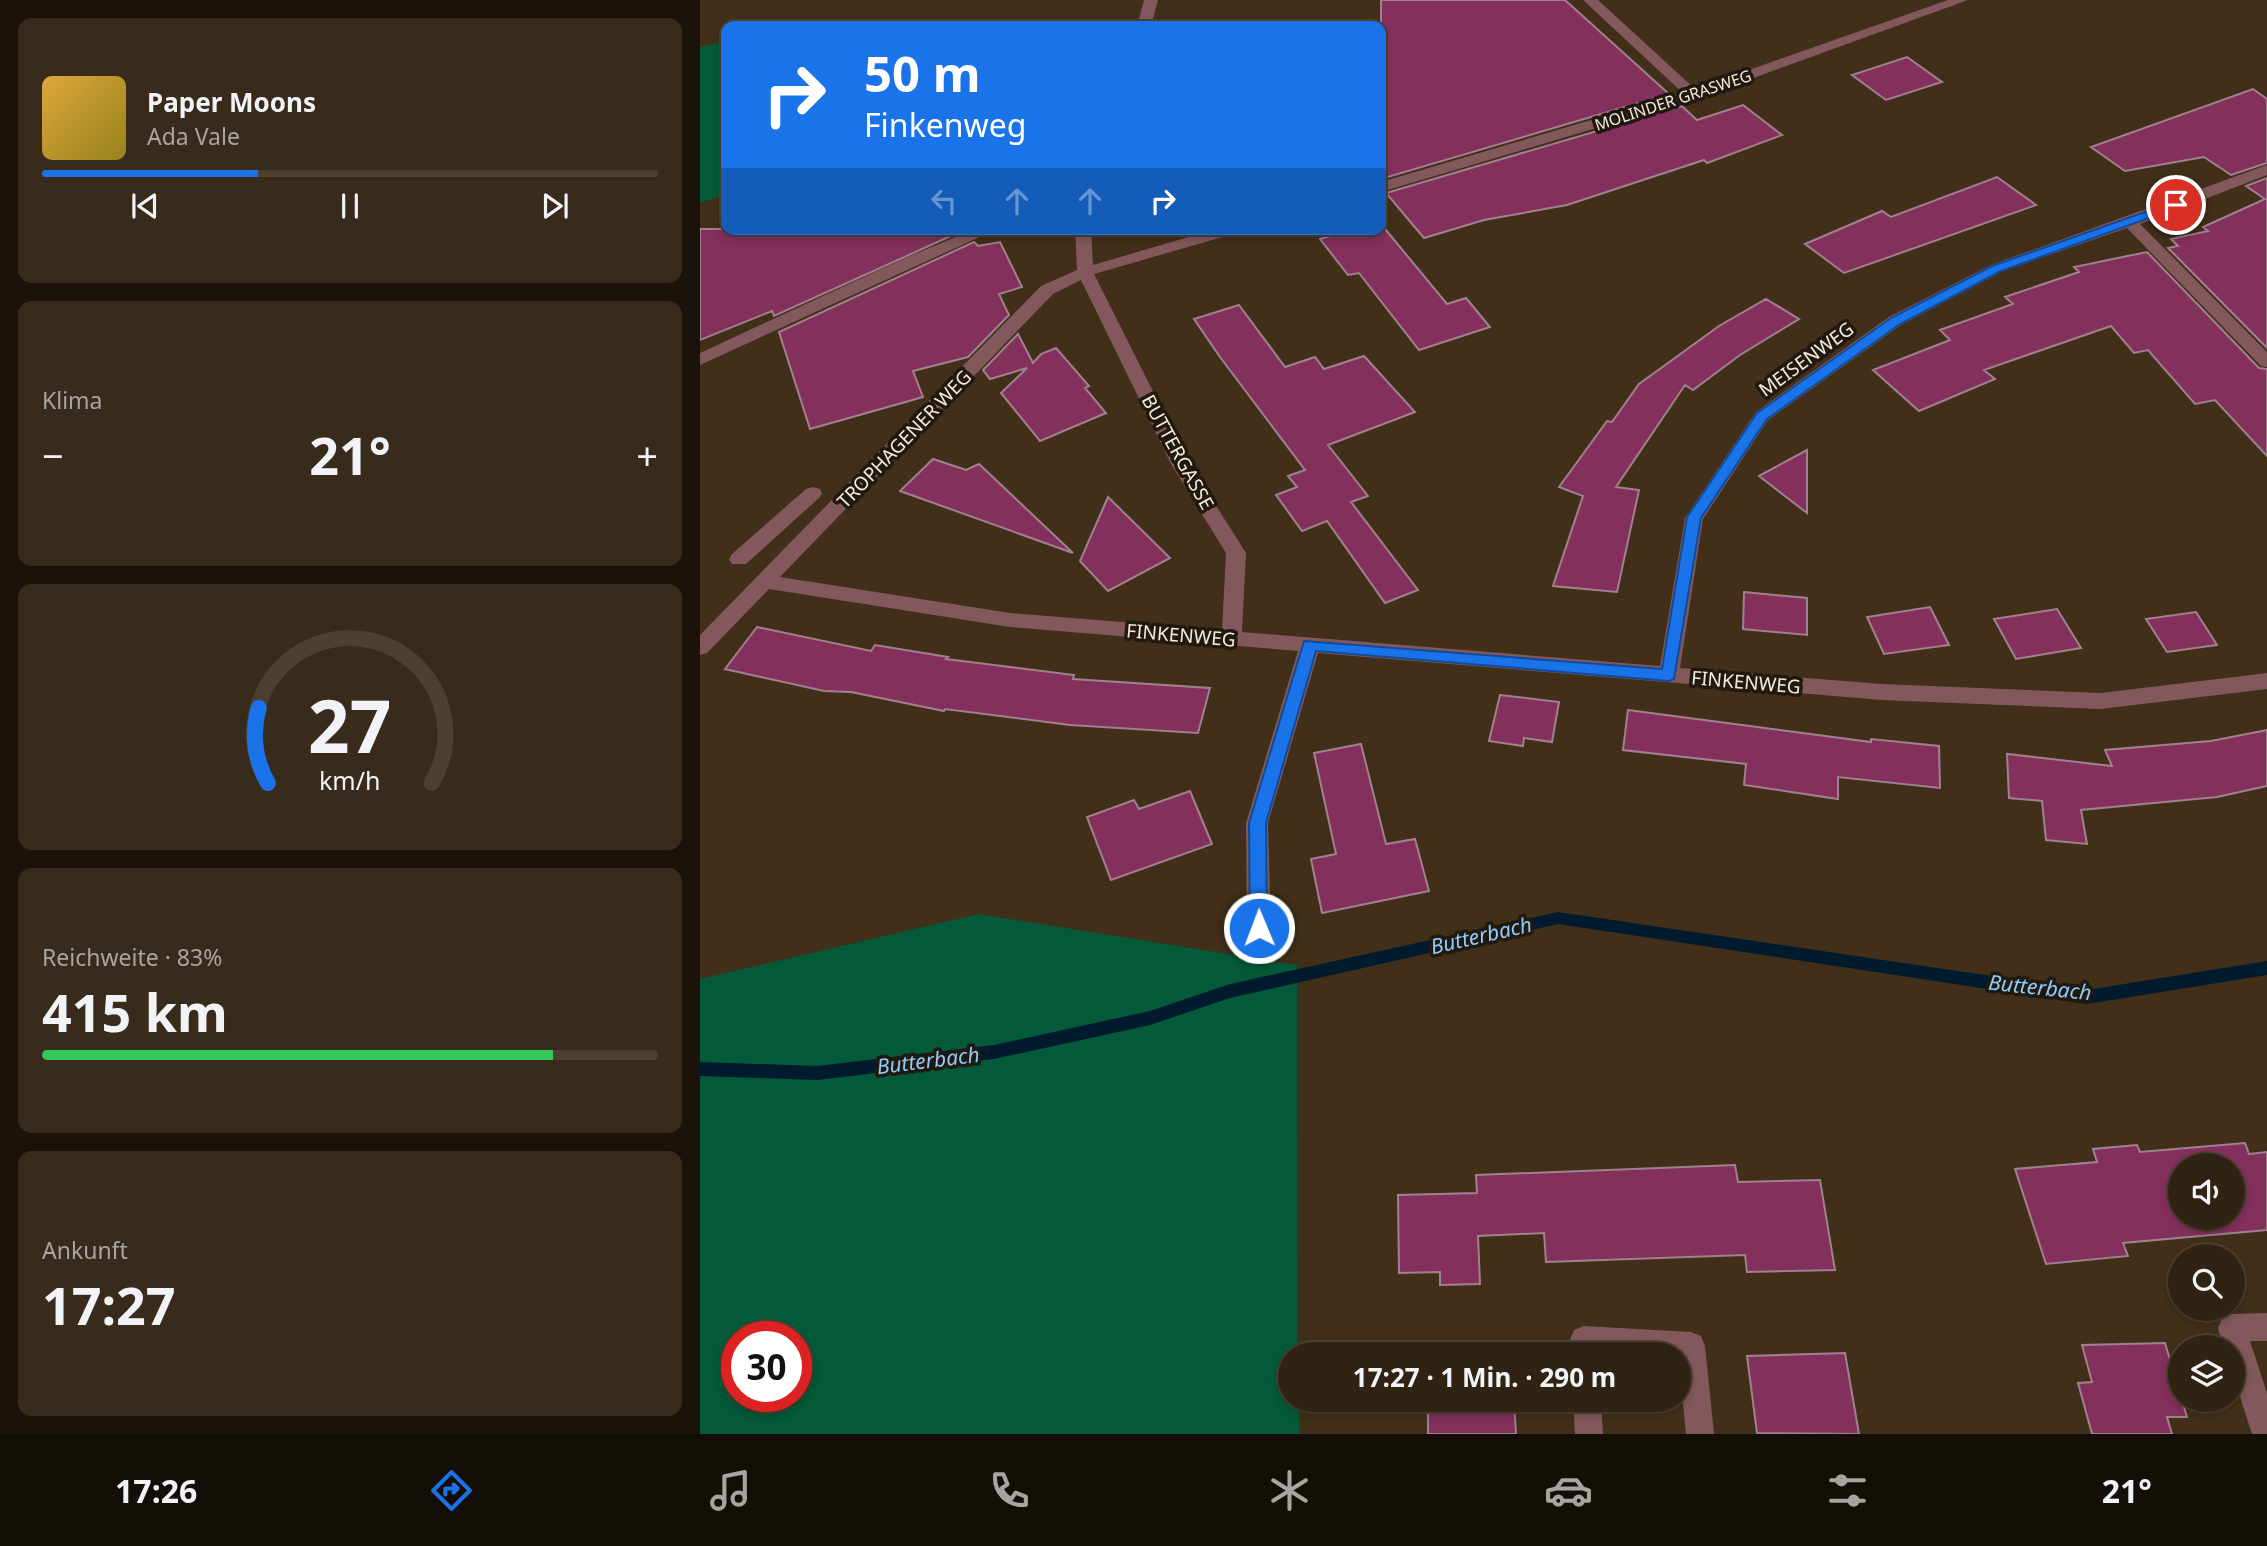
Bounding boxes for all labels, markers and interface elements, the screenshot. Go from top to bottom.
text: 50 m [864,40,981,106]
icon: right [749,49,840,140]
street label: MOLINDER GRASWEG [1592,64,1754,136]
text: Paper Moons [147,84,316,120]
text: Finkenweg [864,103,1026,146]
text: Ada Vale [147,120,240,152]
pin [2146,175,2206,235]
icon: left [925,182,963,220]
icon: ahead [998,182,1036,220]
icon: ahead [1071,182,1109,220]
icon: right [1144,182,1182,220]
icon: arrive [2157,186,2195,224]
icon: previous [126,187,164,225]
icon: pause [331,187,369,225]
icon: next [536,187,574,225]
street label: MEISENWEG [1753,316,1859,402]
street label: TROPHAGENER WEG [831,364,977,514]
text: Klima [42,384,103,416]
street label: BUTTERGASSE [1136,390,1220,514]
text: 21° [309,419,391,490]
text: − [42,429,64,481]
text: + [636,429,658,481]
street label: FINKENWEG [1125,617,1237,653]
street label: FINKENWEG [1690,664,1802,700]
text: 27 [308,675,392,774]
text: km/h [319,763,381,797]
position arrow [1222,891,1296,965]
water label: Butterbach [1428,910,1534,960]
text: Reichweite · 83% [42,941,222,973]
water label: Butterbach [1987,968,2093,1006]
text: 415 km [42,976,228,1047]
water label: Butterbach [875,1040,981,1080]
map controls [2168,1153,2245,1412]
button: sound [2168,1153,2245,1230]
text: Ankunft [42,1234,128,1266]
button: search [2168,1244,2245,1321]
text: 17:27 [42,1269,176,1340]
speed limit sign: 30 [721,1321,812,1412]
button: layers [2168,1335,2245,1412]
text: 17:27 · 1 Min. · 290 m [1353,1359,1616,1395]
icon: directions [427,1466,476,1515]
icon: music [706,1466,755,1515]
icon: phone [985,1466,1034,1515]
icon: climate [1265,1466,1314,1515]
icon: car [1544,1466,1593,1515]
icon: filters [1823,1466,1872,1515]
text: 17:26 [115,1469,197,1512]
text: 21° [2102,1469,2152,1512]

